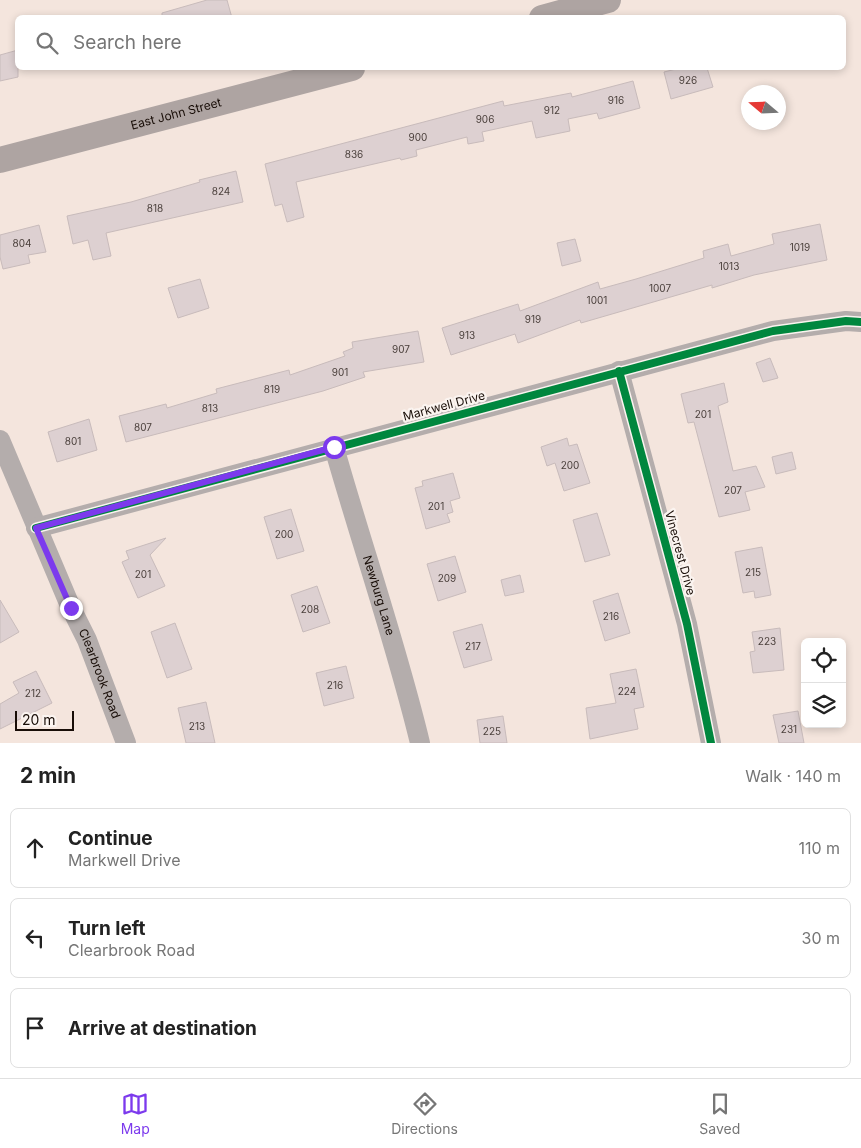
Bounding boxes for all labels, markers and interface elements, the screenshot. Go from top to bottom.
search box [15,15,846,70]
icon: search [33,29,61,57]
text: Search here [73,31,182,54]
house number: 926 [679,74,697,86]
north arrow [741,85,786,130]
street label: East John Street [129,94,223,133]
house number: 916 [608,94,624,106]
house number: 912 [544,104,560,116]
house number: 906 [476,113,494,125]
house number: 900 [409,131,427,143]
house number: 836 [345,148,363,160]
house number: 824 [212,185,230,197]
house number: 818 [147,202,163,214]
house number: 804 [13,237,31,249]
house number: 1019 [790,241,810,253]
house number: 1013 [719,260,739,272]
house number: 1007 [649,282,671,294]
house number: 1001 [587,294,607,306]
house number: 919 [525,313,541,325]
house number: 913 [459,329,475,341]
house number: 907 [392,343,410,355]
house number: 901 [332,366,348,378]
house number: 819 [264,383,280,395]
street label: Markwell Drive [401,387,487,424]
house number: 813 [202,402,218,414]
house number: 201 [695,408,711,420]
house number: 807 [134,421,152,433]
house number: 801 [65,435,81,447]
route start [323,436,346,459]
house number: 200 [561,459,579,471]
house number: 207 [724,484,742,496]
house number: 201 [428,500,444,512]
street label: Vinecrest Drive [662,509,699,597]
house number: 200 [275,528,293,540]
street label: Newburg Lane [360,553,398,637]
house number: 215 [745,566,761,578]
house number: 201 [135,568,151,580]
house number: 209 [438,572,456,584]
route end [60,597,83,620]
house number: 208 [301,603,319,615]
house number: 216 [603,610,619,622]
street label: Clearbrook Road [75,626,124,721]
house number: 223 [758,635,776,647]
map controls [801,638,846,728]
button: locate [801,638,846,683]
house number: 217 [465,640,481,652]
house number: 216 [327,679,343,691]
button: layers [801,683,846,728]
house number: 224 [618,685,636,697]
house number: 212 [25,687,41,699]
scale bar [15,708,74,731]
text: 20 m [22,711,56,728]
house number: 213 [189,720,205,732]
house number: 231 [781,723,797,735]
house number: 225 [483,725,501,737]
text: 2 min [20,763,76,788]
text: Walk · 140 m [745,766,841,786]
text: Continue [68,827,153,850]
icon: ahead [21,834,49,862]
text: 110 m [798,838,840,858]
text: Markwell Drive [68,850,181,870]
text: Turn left [68,917,146,940]
icon: left [21,924,49,952]
text: 30 m [802,928,840,948]
text: Clearbrook Road [68,940,195,960]
icon: arrive [21,1014,49,1042]
text: Arrive at destination [68,1017,257,1040]
tab: Map [121,1090,150,1137]
tab: Directions [391,1090,458,1137]
tab: Saved [699,1090,740,1137]

